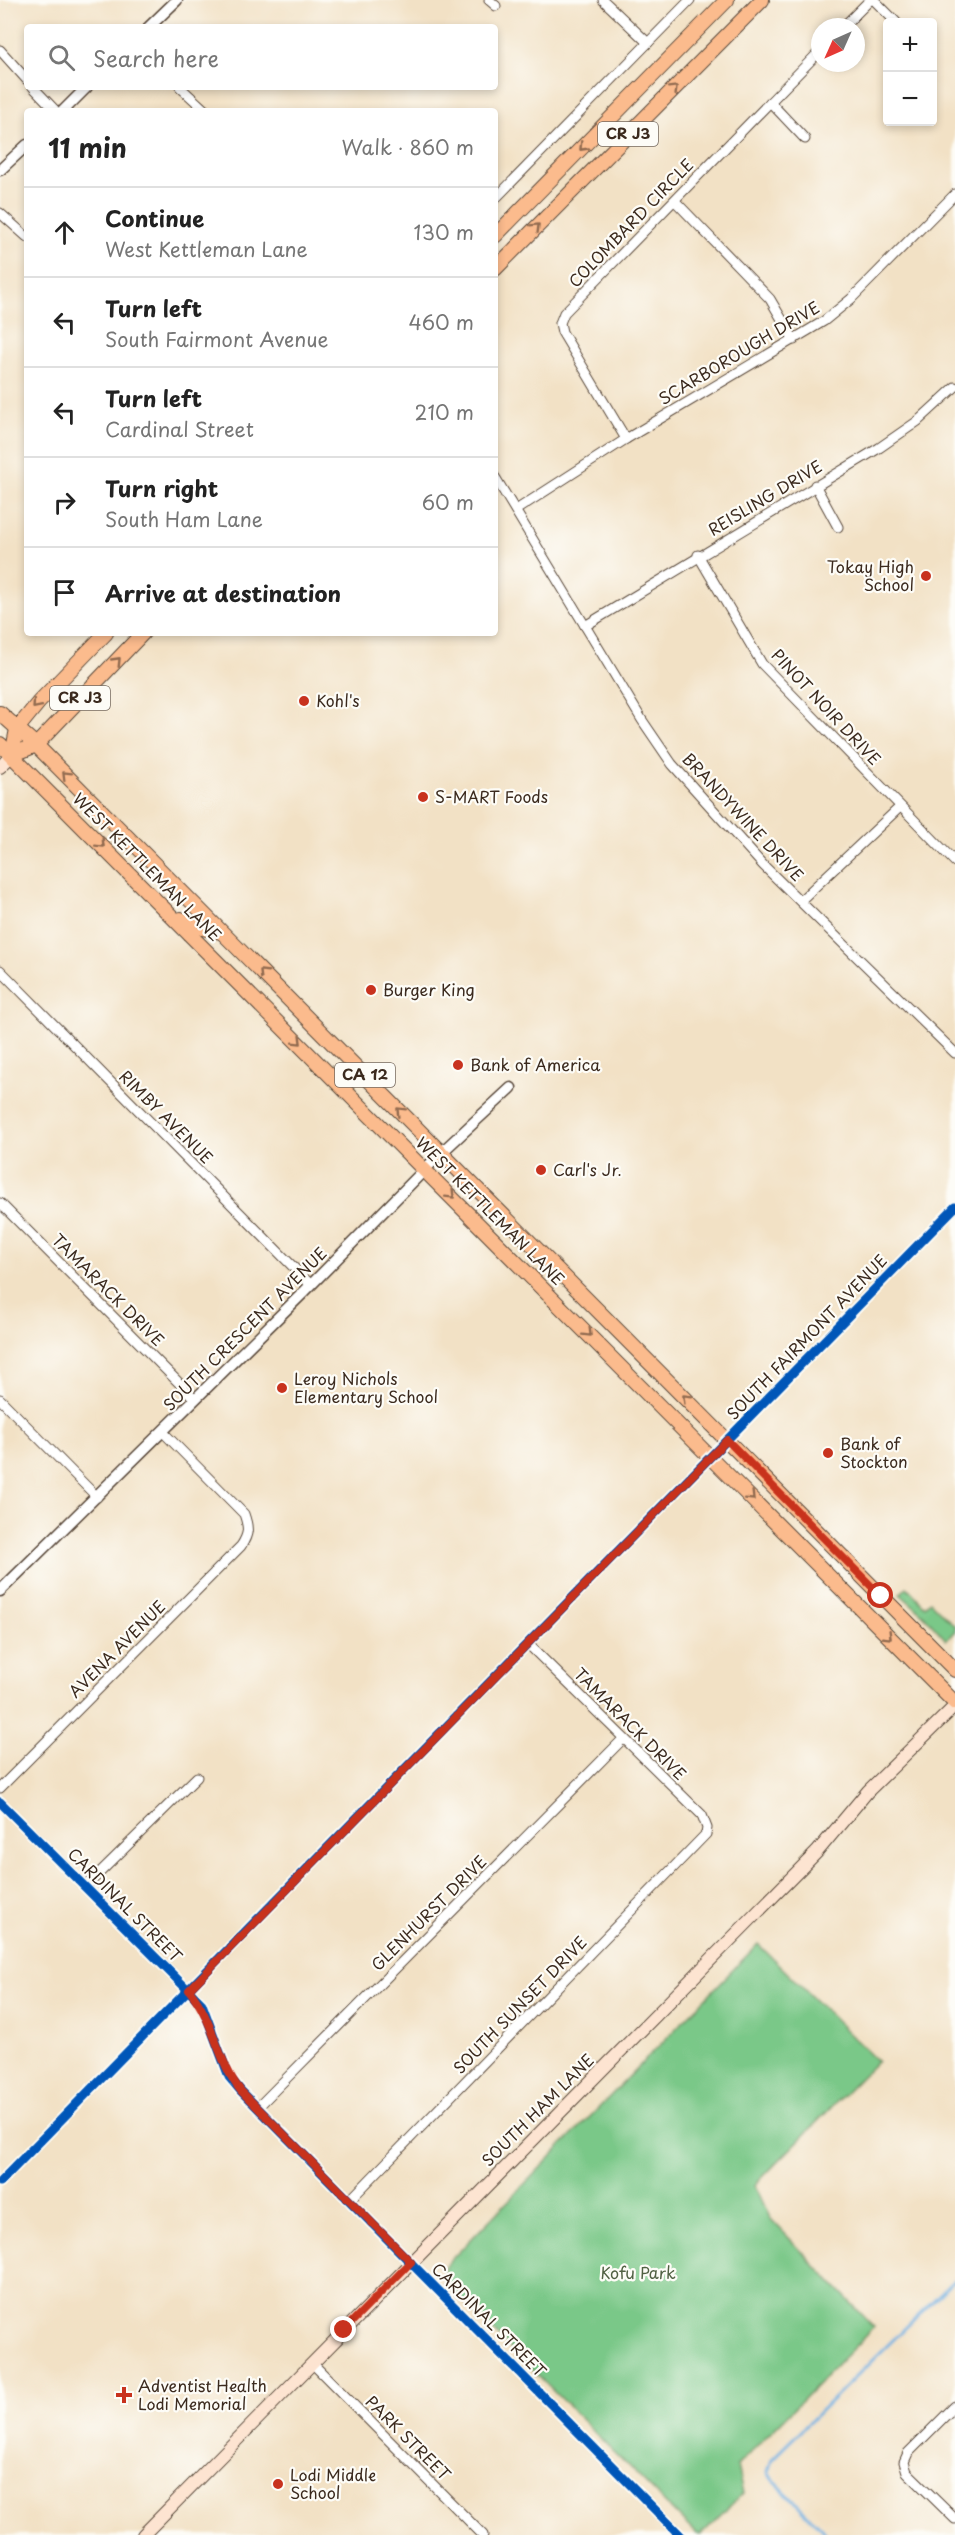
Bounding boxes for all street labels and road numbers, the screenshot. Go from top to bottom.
road number: CR J3 [598,122,658,146]
street label: COLOMBARD CIRCLE [562,152,698,292]
street label: SCARBOROUGH DRIVE [653,294,824,410]
street label: REISLING DRIVE [703,454,826,541]
street label: PINOT NOIR DRIVE [766,643,887,770]
road number: CR J3 [50,686,110,710]
street label: BRANDYWINE DRIVE [678,747,810,886]
street label: WEST KETTLEMAN LANE [68,786,228,946]
road number: CA 12 [335,1063,395,1087]
street label: RIMBY AVENUE [114,1064,219,1169]
street label: WEST KETTLEMAN LANE [411,1130,571,1290]
street label: TAMARACK DRIVE [47,1228,170,1351]
street label: SOUTH CRESCENT AVENUE [157,1241,332,1416]
street label: SOUTH FAIRMONT AVENUE [721,1248,892,1424]
street label: AVENA AVENUE [62,1594,170,1702]
street label: TAMARACK DRIVE [569,1662,692,1785]
street label: CARDINAL STREET [63,1842,188,1967]
street label: GLENHURST DRIVE [365,1849,491,1975]
street label: SOUTH SUNSET DRIVE [447,1930,592,2079]
street label: SOUTH HAM LANE [476,2048,599,2171]
street label: CARDINAL STREET [427,2257,552,2382]
street label: PARK STREET [361,2389,457,2485]

